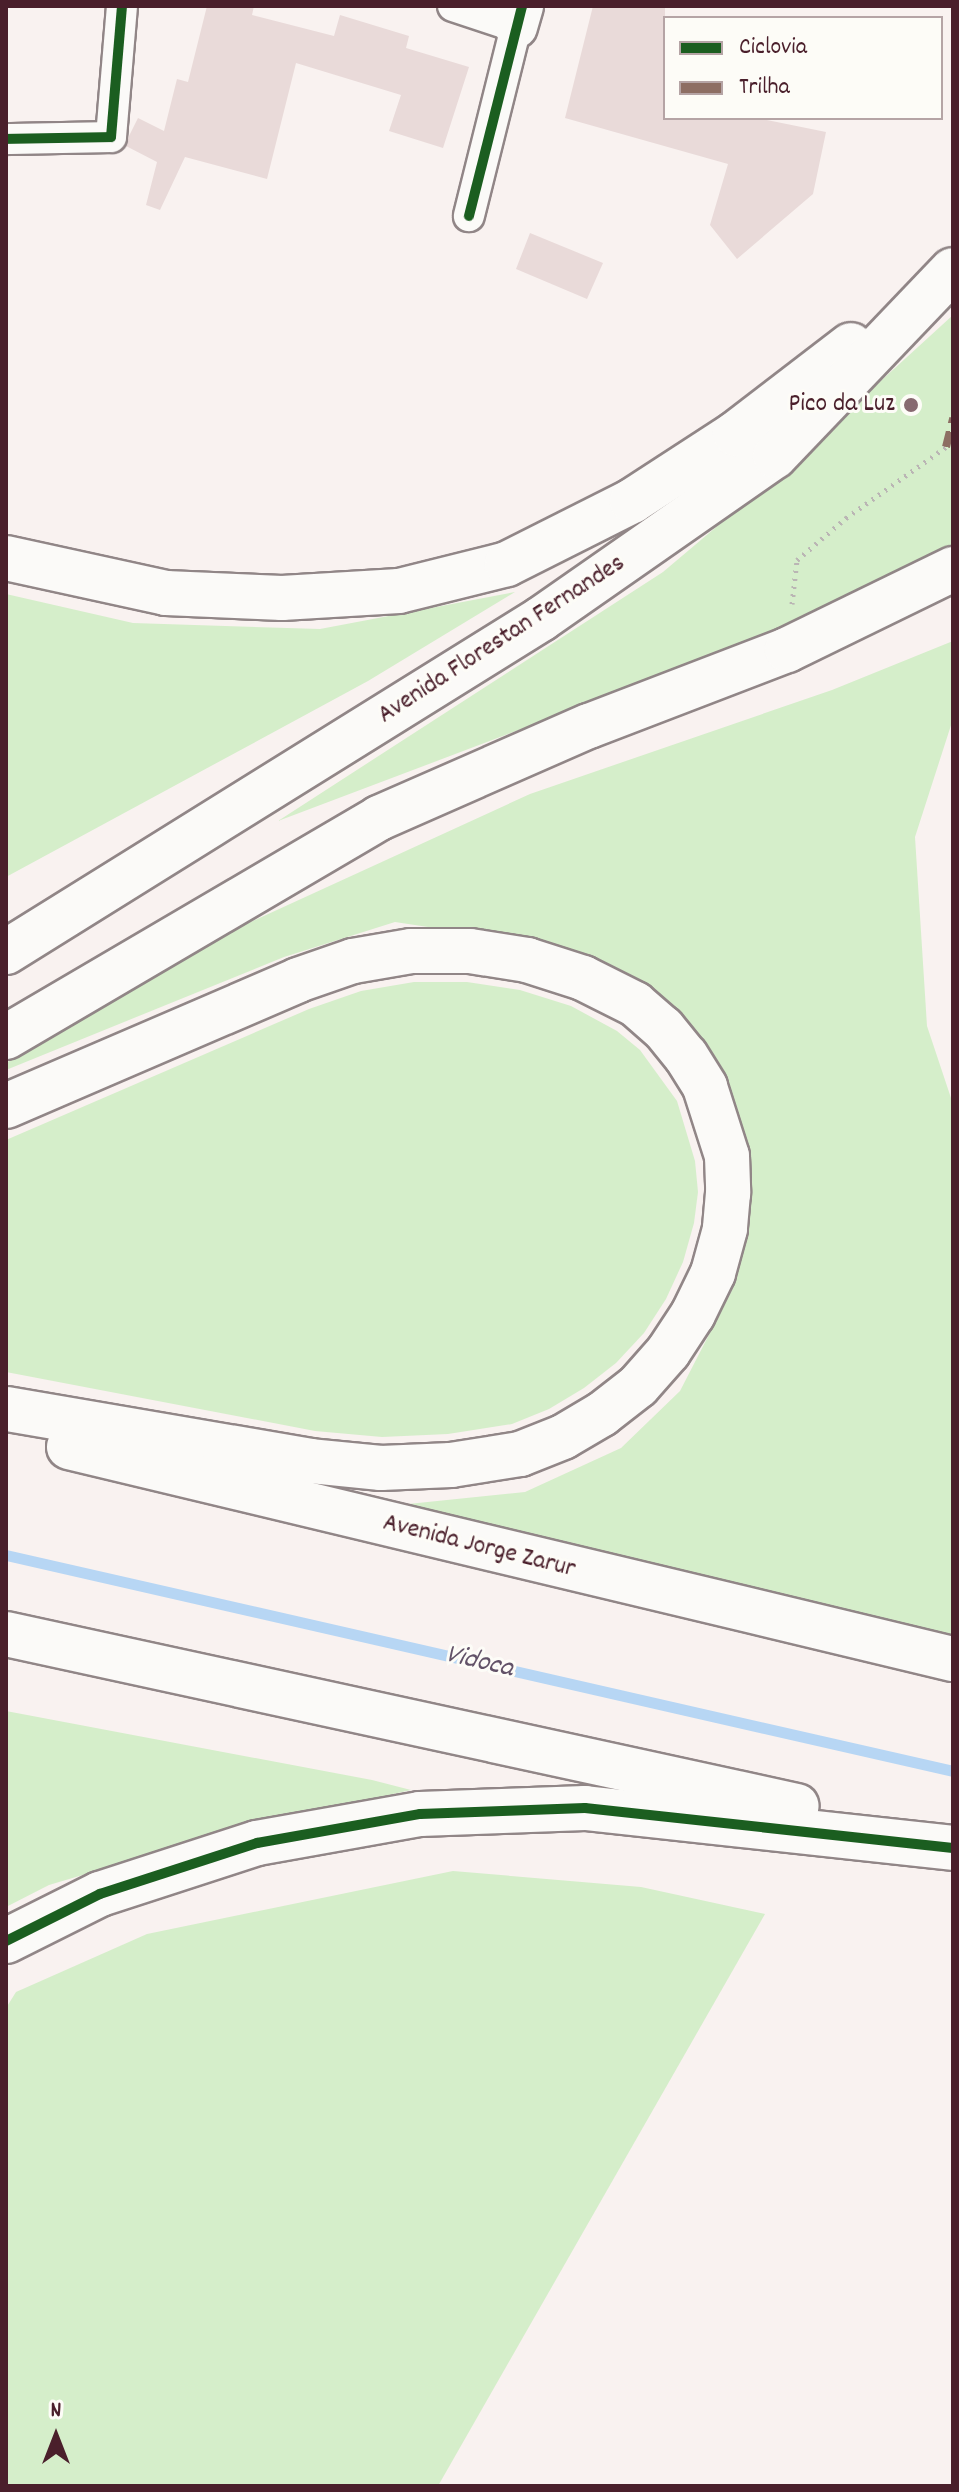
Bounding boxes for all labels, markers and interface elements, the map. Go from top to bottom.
legend [663,16,943,120]
text: Ciclovia [739,31,807,65]
text: Trilha [739,71,790,105]
place label: Pico da Luz [788,389,895,421]
marker: Pico da Luz [902,396,920,414]
street label: Avenida Florestan Fernandes [373,548,631,732]
street label: Avenida Jorge Zarur [380,1508,578,1586]
water label: Vidoca [442,1639,516,1687]
north arrow [16,2396,96,2476]
text: N [51,2396,61,2427]

